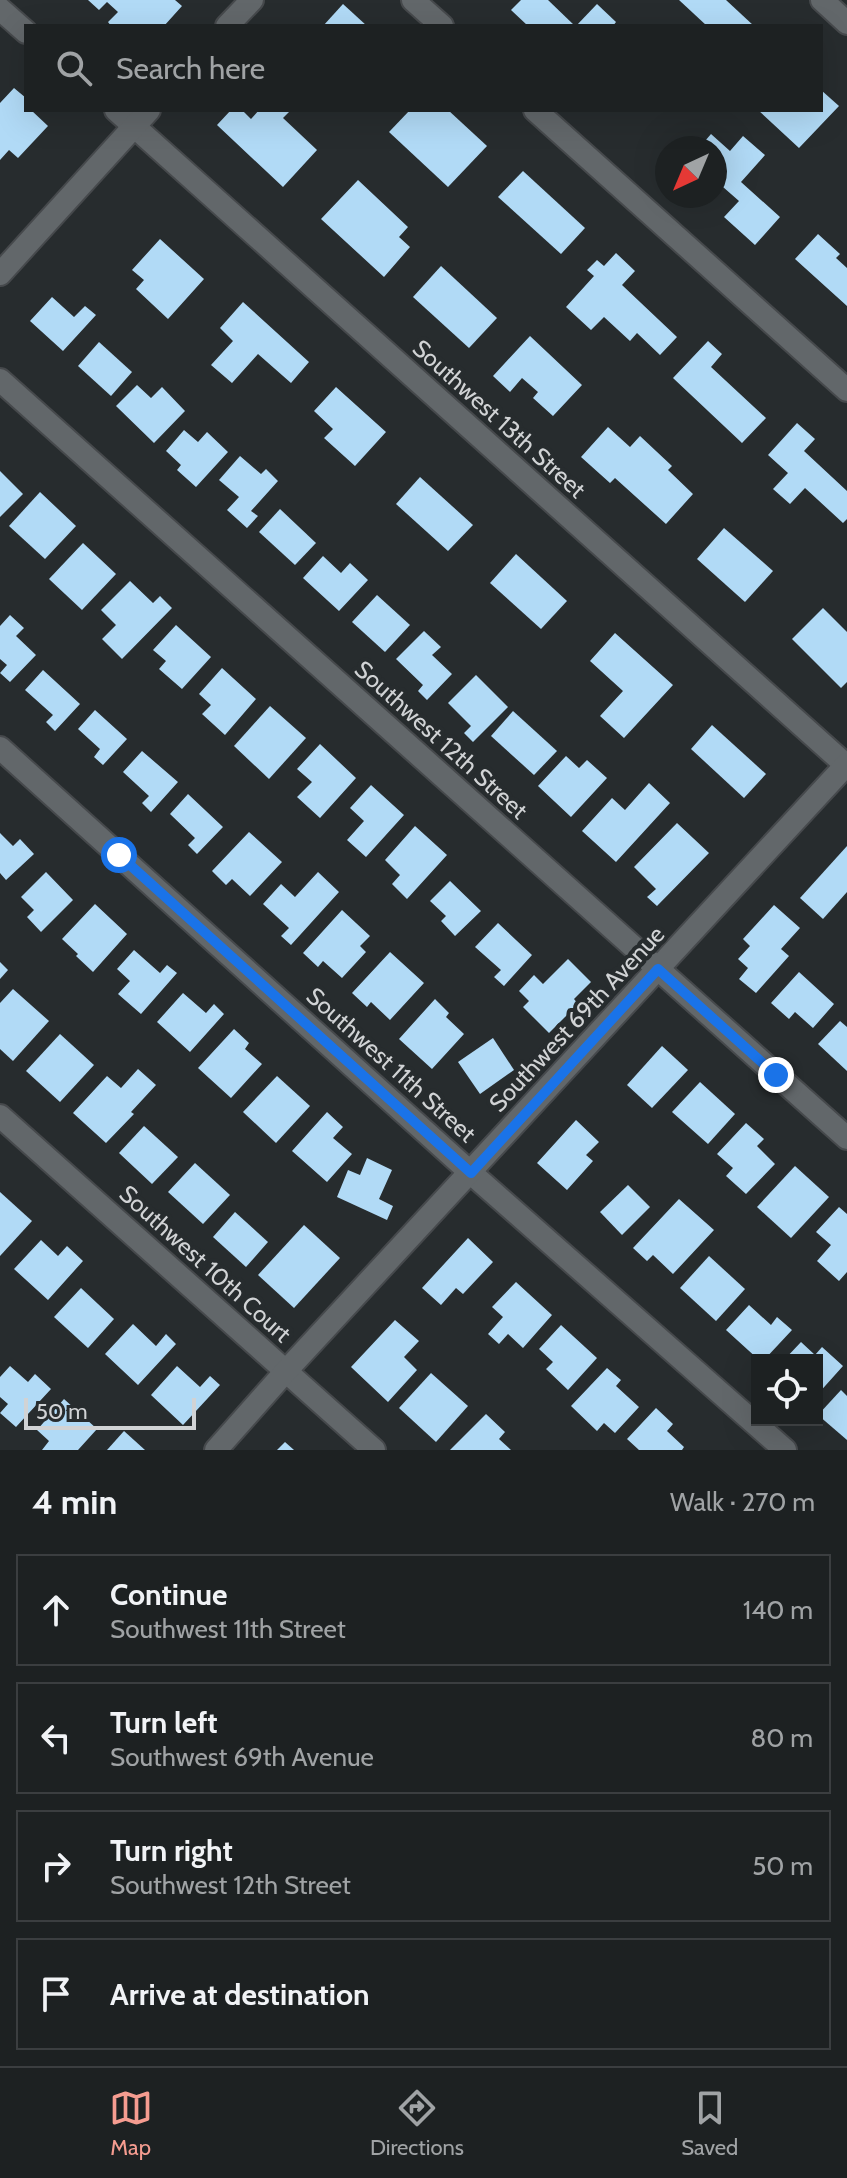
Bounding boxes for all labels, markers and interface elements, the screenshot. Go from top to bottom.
search box [24,24,823,112]
icon: search [52,46,96,90]
text: Search here [116,50,265,87]
north arrow [655,136,727,208]
street label: Southwest 13th Street [407,333,592,504]
street label: Southwest 12th Street [349,654,534,825]
route start [101,837,137,873]
street label: Southwest 69th Avenue [483,920,670,1118]
street label: Southwest 11th Street [301,981,482,1148]
route end [758,1057,794,1093]
street label: Southwest 10th Court [114,1179,297,1348]
map controls [751,1354,823,1426]
button: locate [751,1354,823,1426]
scale bar [24,1394,196,1430]
text: 50 m [36,1398,88,1425]
text: 4 min [32,1481,117,1523]
text: Walk · 270 m [670,1486,815,1518]
text: Continue [110,1576,227,1613]
icon: ahead [34,1588,78,1632]
text: 140 m [743,1594,813,1626]
text: Southwest 11th Street [110,1613,346,1645]
text: Turn left [110,1704,218,1741]
icon: left [34,1716,78,1760]
text: 80 m [750,1722,813,1754]
text: Southwest 69th Avenue [110,1741,374,1773]
text: Turn right [110,1832,233,1869]
icon: right [34,1844,78,1888]
text: 50 m [752,1850,813,1882]
text: Southwest 12th Street [110,1869,351,1901]
icon: arrive [34,1972,78,2016]
text: Arrive at destination [110,1976,370,2013]
tab: Map [109,2086,153,2161]
tab: Directions [370,2086,464,2161]
tab: Saved [681,2086,738,2161]

